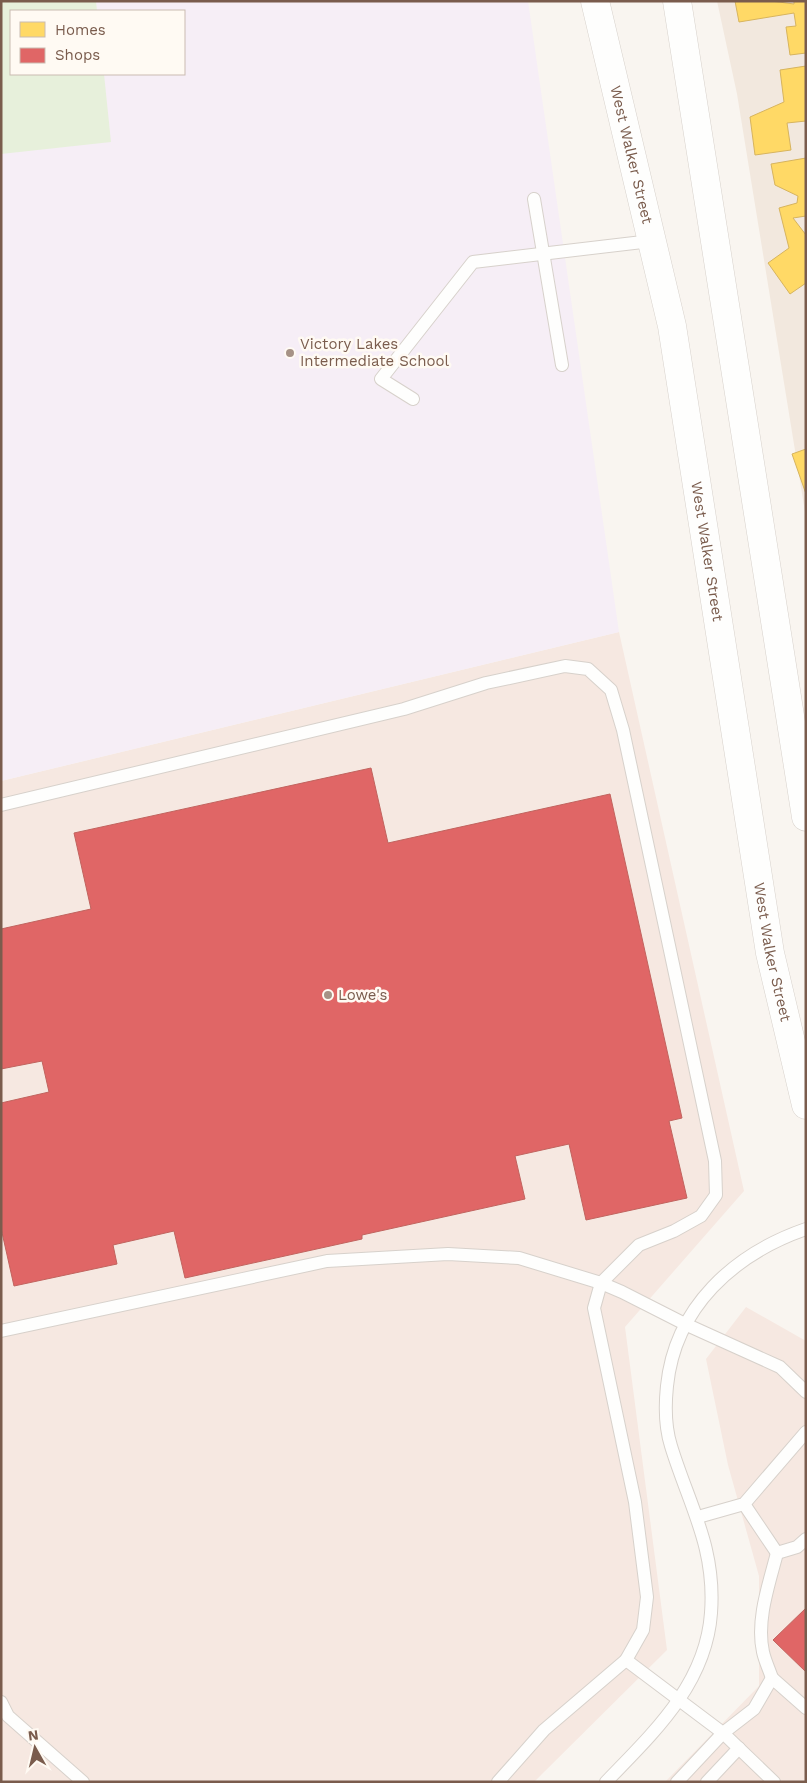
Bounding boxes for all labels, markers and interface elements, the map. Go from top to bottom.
legend [10,10,185,75]
text: Homes [55,21,106,39]
text: Shops [55,46,100,64]
street label: West Walker Street [606,84,657,226]
place label: Victory Lakes Intermediate School [300,335,449,370]
marker: Victory Lakes Intermediate School [284,347,296,359]
street label: West Walker Street [687,480,727,623]
street label: West Walker Street [750,881,795,1024]
place label: Lowe's [338,986,388,1004]
marker: Lowe's [322,989,334,1001]
north arrow [10,1723,60,1773]
text: N [27,1726,39,1744]

